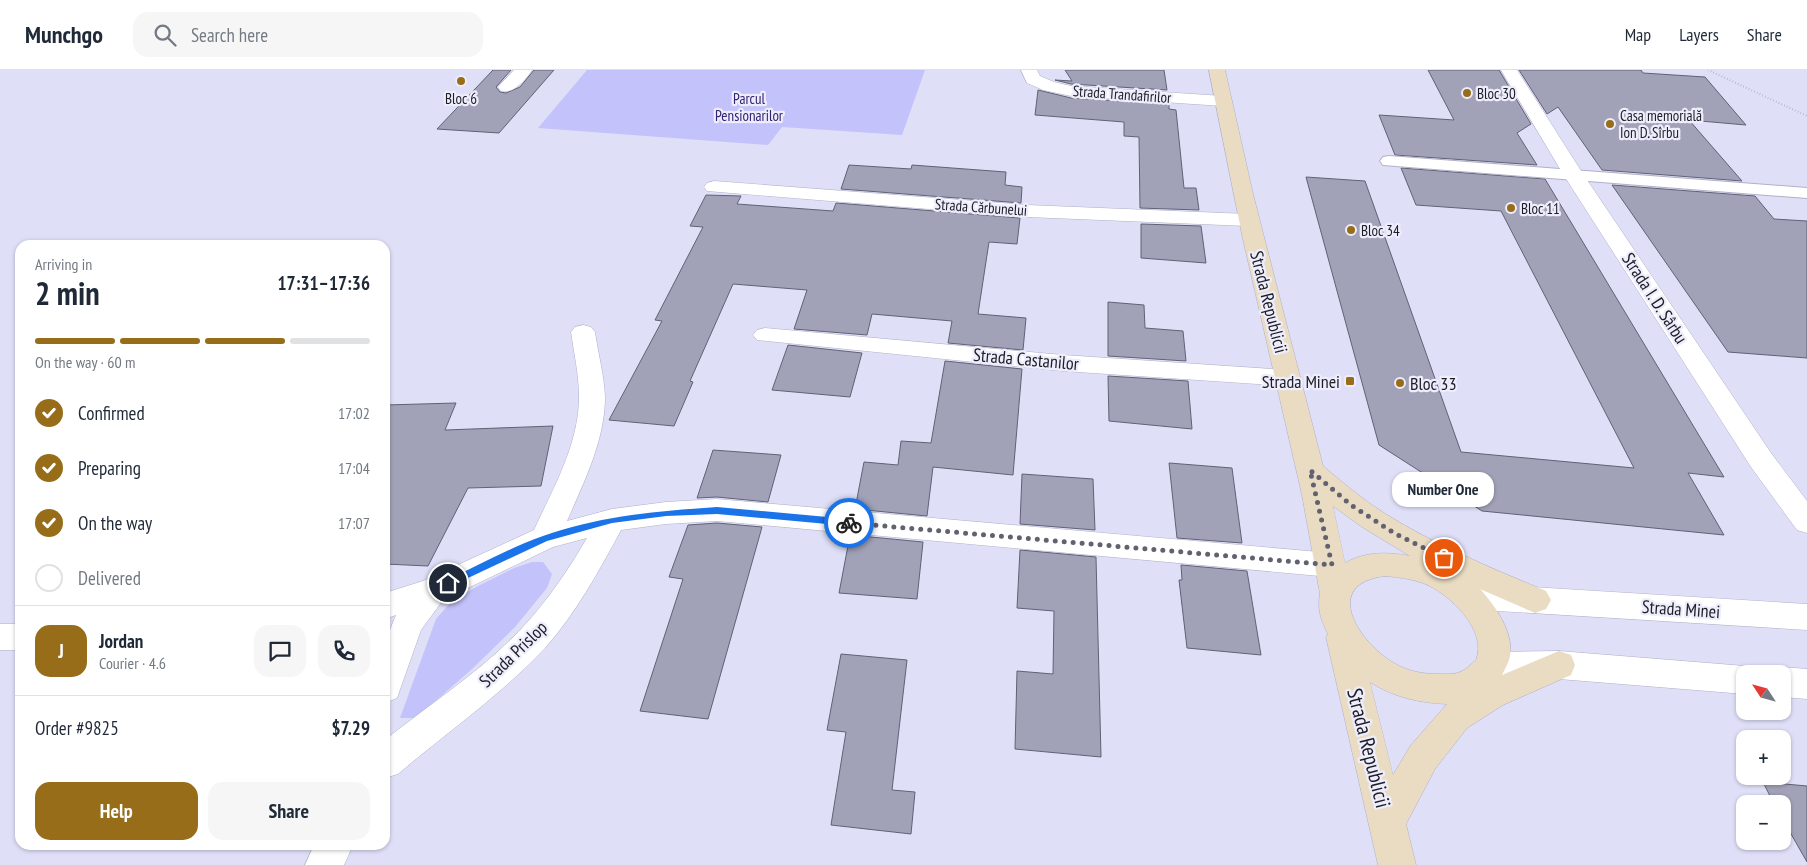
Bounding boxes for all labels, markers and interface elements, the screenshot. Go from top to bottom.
search box [133,12,483,57]
text: Munchgo [25,19,103,50]
icon: search [151,21,179,49]
text: Search here [191,23,268,47]
text: Map [1625,23,1651,46]
text: Layers [1679,23,1719,46]
text: Share [1747,23,1782,46]
marker: Bloc 6 [455,75,467,87]
street label: Strada Trandafirilor [1072,81,1173,107]
place label: Bloc 30 [1477,84,1516,103]
marker: Bloc 30 [1461,87,1473,99]
place label: Bloc 6 [445,89,477,108]
park label: Parcul Pensionarilor [715,89,784,125]
place label: Casa memorială Ion D. Sîrbu [1620,106,1702,142]
marker: Casa memorială Ion D. Sîrbu [1604,118,1616,130]
street label: Strada Cărbunelui [934,194,1028,220]
place label: Bloc 11 [1521,199,1560,218]
marker: Bloc 11 [1505,202,1517,214]
place label: Bloc 34 [1361,221,1400,240]
marker: Bloc 34 [1345,224,1357,236]
street label: Strada Republicii [1245,248,1293,356]
street label: Strada I. D. Sârbu [1617,248,1693,348]
text: Arriving in [35,254,92,274]
text: 17:31–17:36 [277,271,370,295]
text: 2 min [35,272,100,314]
street label: Strada Castanilor [972,343,1080,375]
text: On the way · 60 m [35,352,135,372]
place label: Strada Minei [1262,370,1340,393]
place label: Bloc 33 [1410,372,1457,395]
marker: Strada Minei [1344,375,1356,387]
marker: Bloc 33 [1394,377,1406,389]
icon: check [35,399,63,427]
text: Confirmed [78,401,145,425]
text: 17:02 [338,403,370,423]
icon: check [35,454,63,482]
text: Preparing [78,456,141,480]
text: 17:04 [338,458,370,478]
callout: Number One [1393,473,1495,508]
text: Number One [1408,479,1478,499]
courier [824,498,874,548]
icon: check [35,509,63,537]
icon: bike [835,509,863,537]
text: On the way [78,511,152,535]
text: 17:07 [338,513,370,533]
pin [1423,537,1465,579]
icon: bag [1430,544,1458,572]
pin [427,562,469,604]
text: Delivered [78,566,141,590]
icon: home [434,569,462,597]
street label: Strada Minei [1641,595,1721,623]
street label: Strada Prislop [474,616,552,692]
button: chat [254,625,306,677]
button: phone [318,625,370,677]
text: Jordan [99,629,143,653]
text: J [58,639,64,663]
text: Courier · 4.6 [99,653,166,673]
north arrow [1736,665,1791,720]
map controls [1736,665,1791,850]
street label: Strada Republicii [1341,685,1397,811]
text: Order #9825 [35,716,119,740]
text: $7.29 [332,716,370,740]
button: + [1736,730,1791,785]
button: Help [35,782,198,840]
button: Share [208,782,370,840]
button: − [1736,795,1791,850]

